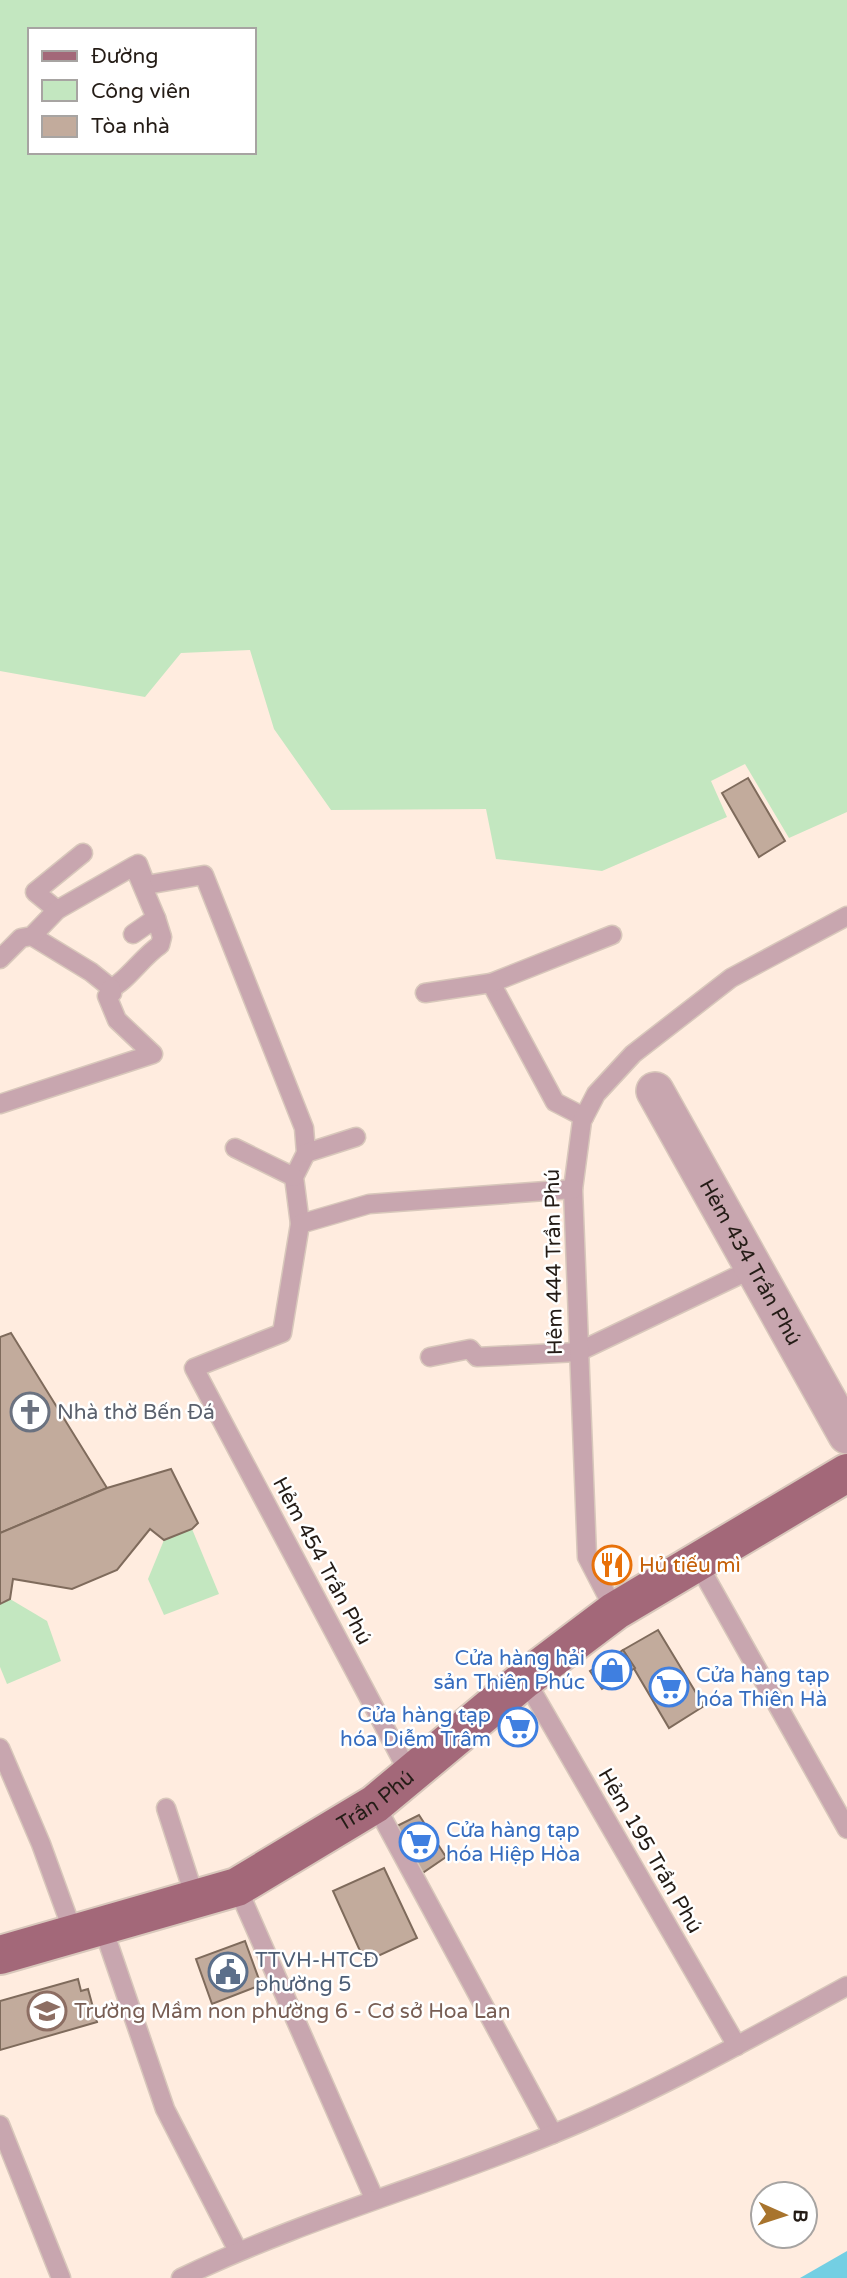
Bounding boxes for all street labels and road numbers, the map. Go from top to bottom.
street label: Hẻm 444 Trần Phú [540,1169,568,1355]
street label: Hẻm 434 Trần Phú [694,1175,807,1350]
street label: Hẻm 454 Trần Phú [267,1473,377,1649]
street label: Trần Phú [332,1764,419,1836]
street label: Hẻm 195 Trần Phú [593,1764,707,1938]

